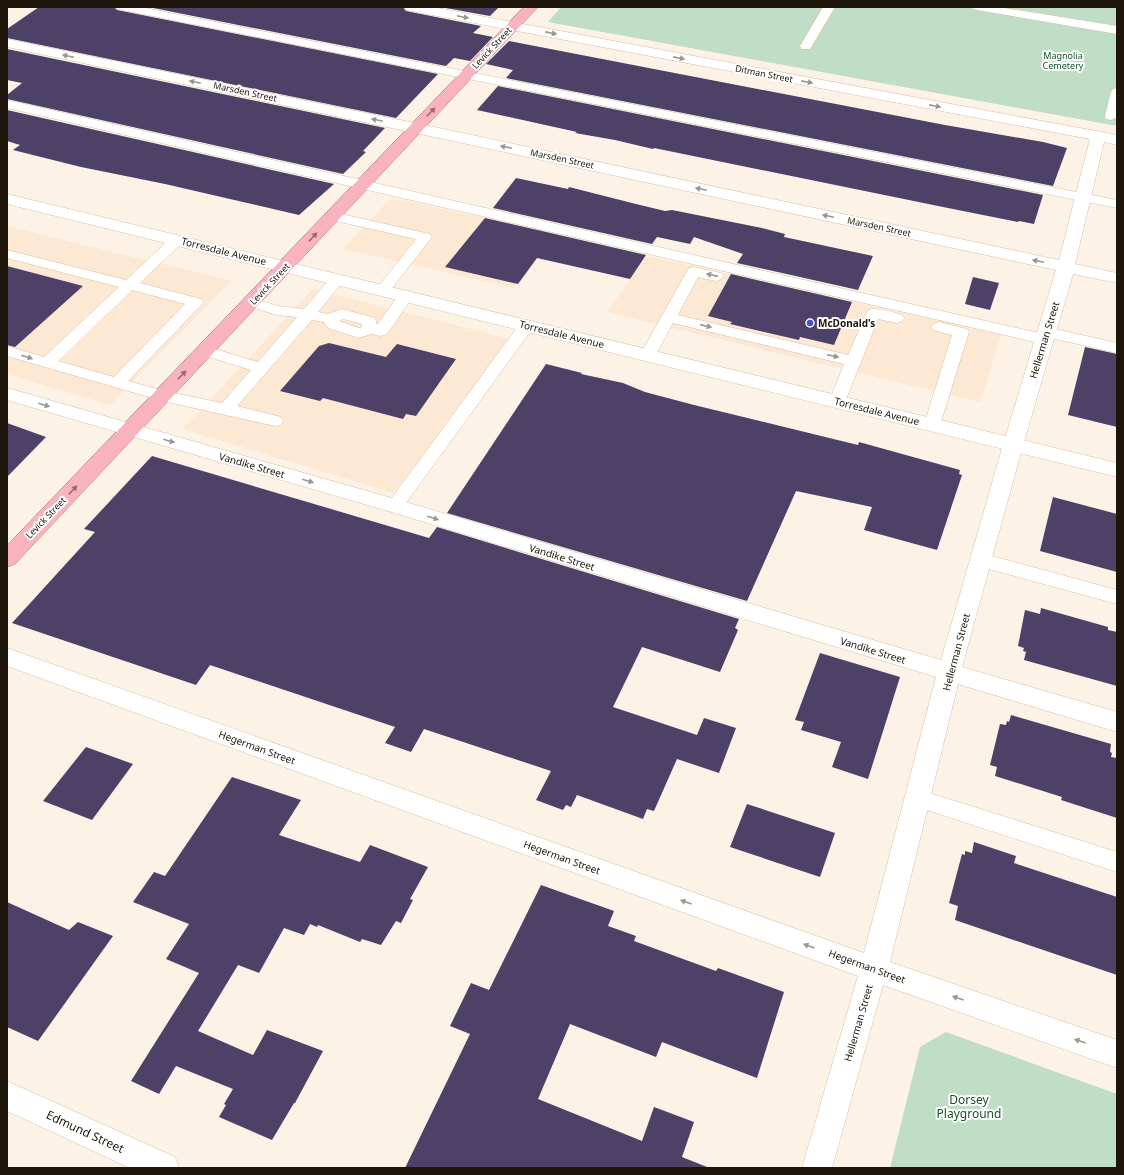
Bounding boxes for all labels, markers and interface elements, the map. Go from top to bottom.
one-way arrow [457,14,469,20]
street label: Levick Street [469,23,515,72]
one-way arrow [545,31,557,37]
park label: Magnolia Cemetery [1043,49,1084,72]
one-way arrow [62,52,74,58]
one-way arrow [673,55,685,61]
street label: Ditman Street [734,62,795,86]
street label: Marsden Street [212,78,279,105]
one-way arrow [189,79,201,85]
one-way arrow [801,79,813,85]
one-way arrow [928,103,941,109]
one-way arrow [426,107,436,117]
one-way arrow [371,116,383,122]
one-way arrow [500,143,512,149]
street label: Marsden Street [529,145,596,172]
one-way arrow [695,186,708,192]
one-way arrow [822,213,835,219]
street label: Marsden Street [846,213,913,240]
one-way arrow [308,232,318,242]
street label: Torresdale Avenue [180,234,268,268]
one-way arrow [1032,258,1044,264]
street label: Levick Street [247,259,293,308]
one-way arrow [706,272,718,278]
street label: Hellerman Street [1026,300,1062,380]
place label: McDonald's [818,316,875,330]
street label: Torresdale Avenue [518,317,606,351]
marker: McDonald's [805,318,815,328]
one-way arrow [701,323,713,329]
one-way arrow [827,353,839,359]
one-way arrow [21,354,33,360]
one-way arrow [178,370,187,380]
street label: Torresdale Avenue [833,394,921,428]
one-way arrow [39,402,51,408]
one-way arrow [163,439,176,445]
street label: Vandike Street [217,449,287,481]
one-way arrow [302,478,314,484]
one-way arrow [68,485,78,495]
street label: Levick Street [23,494,69,541]
one-way arrow [427,515,439,521]
street label: Vandike Street [528,540,597,574]
street label: Hellerman Street [939,611,973,692]
street label: Vandike Street [839,633,908,667]
street label: Hegerman Street [217,727,298,767]
street label: Hegerman Street [522,837,603,877]
one-way arrow [680,898,692,904]
one-way arrow [802,942,814,948]
street label: Hegerman Street [827,946,908,986]
street label: Hellerman Street [840,982,876,1063]
one-way arrow [951,995,963,1001]
one-way arrow [1074,1038,1086,1044]
park label: Dorsey Playground [937,1091,1001,1122]
street label: Edmund Street [44,1106,128,1157]

